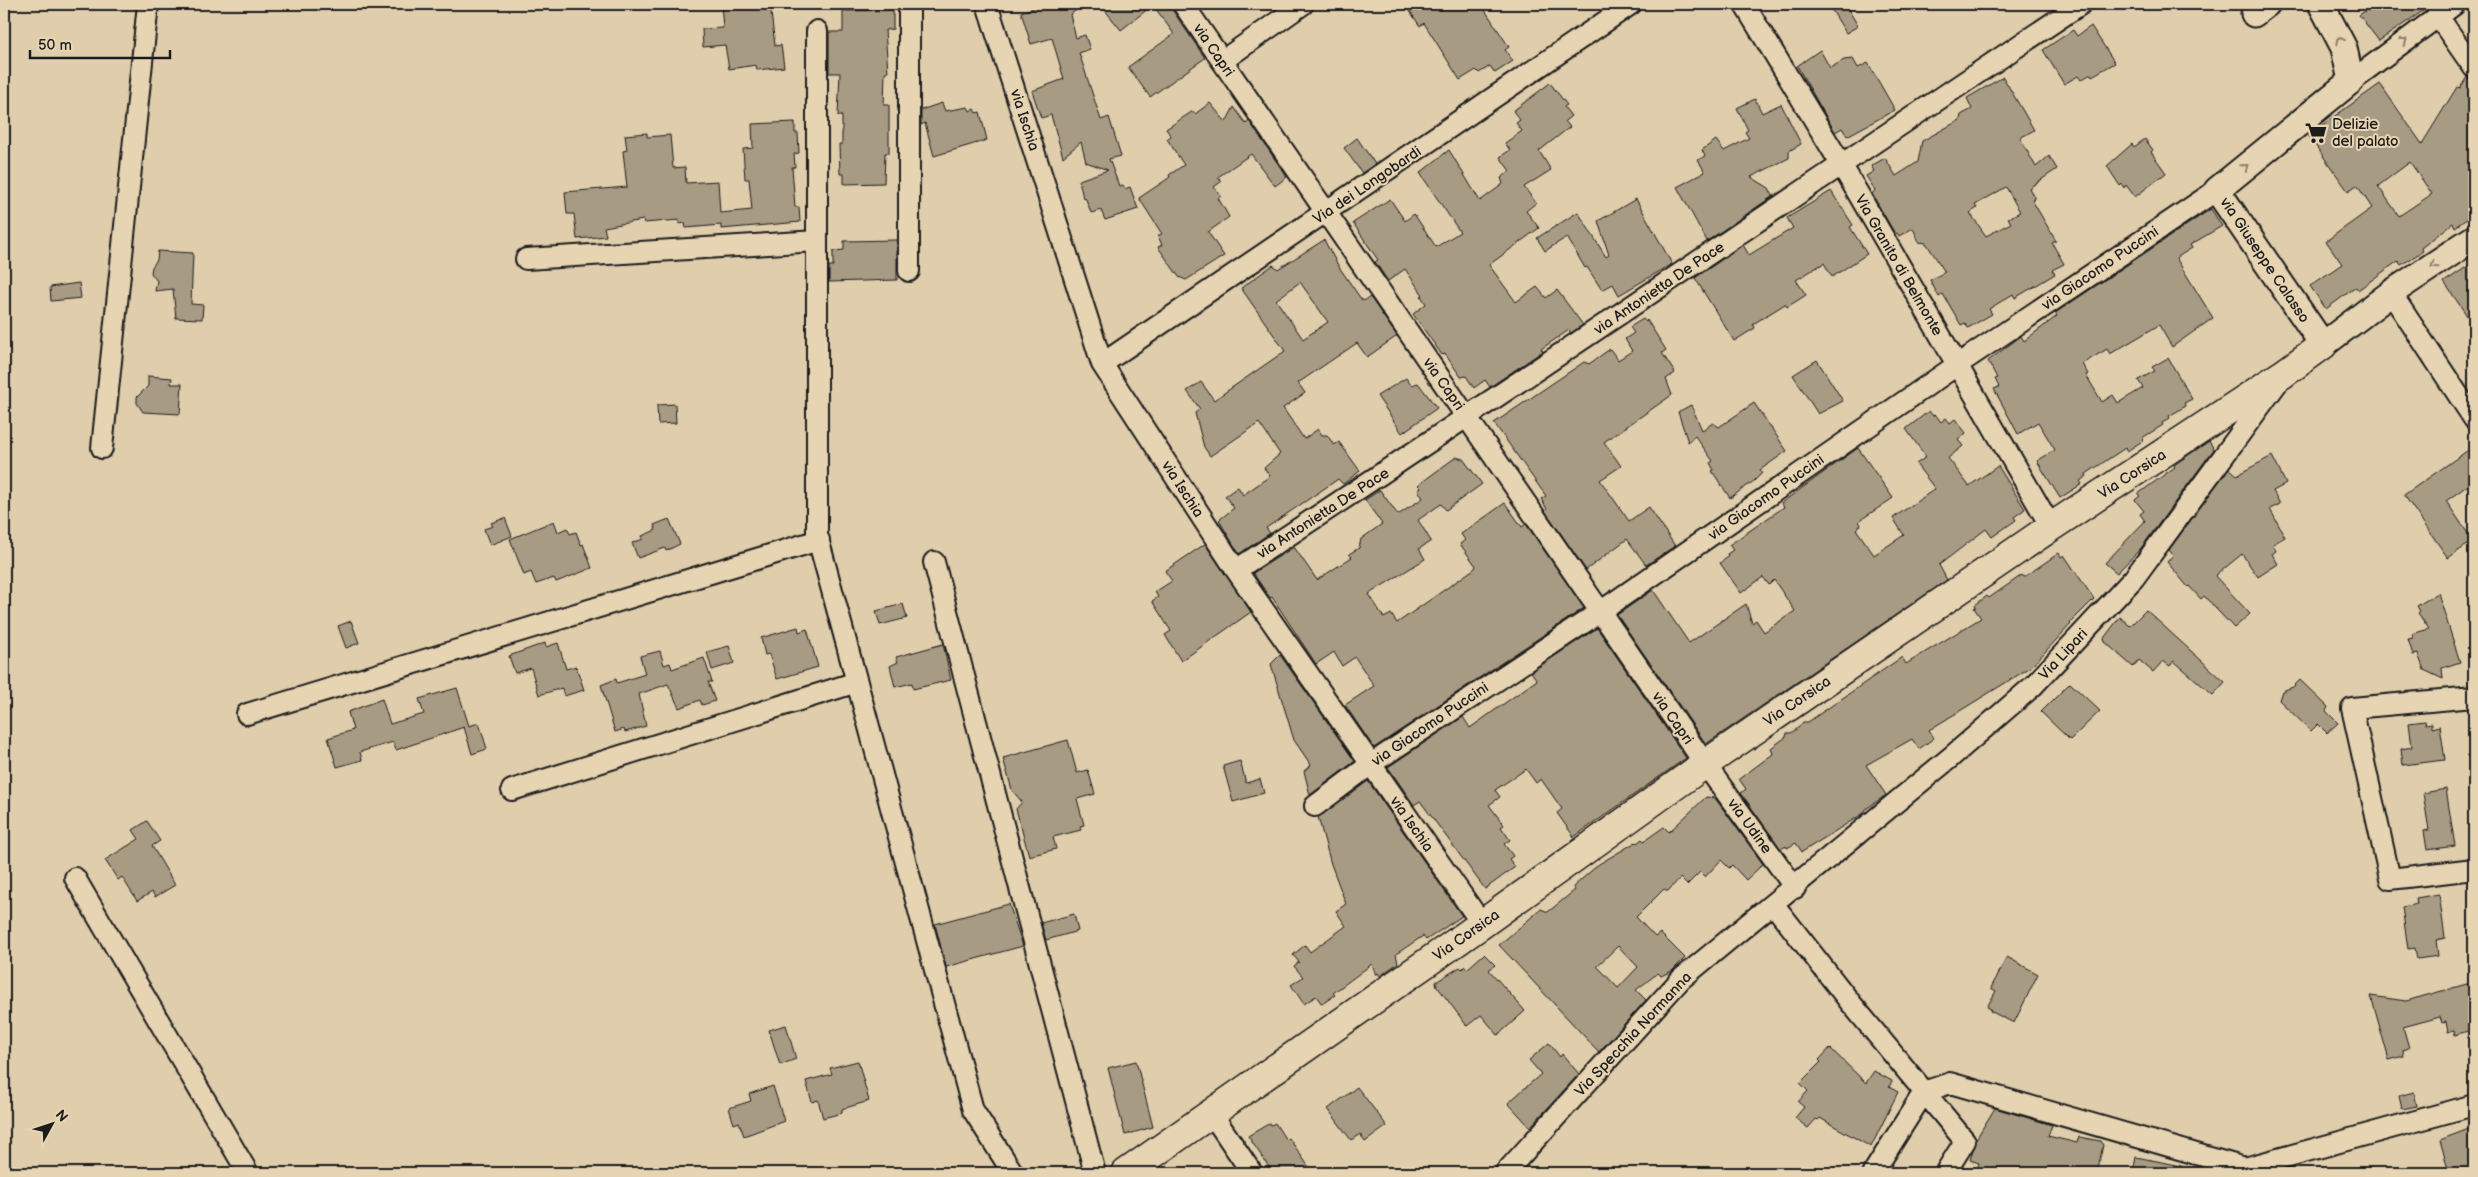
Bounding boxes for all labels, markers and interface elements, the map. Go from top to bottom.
street label: via Capri [1188,19,1238,80]
scale bar [30,28,170,60]
text: 50 m [38,36,72,55]
one-way arrow [2336,36,2346,45]
one-way arrow [2398,38,2408,47]
street label: via Ischia [1005,86,1043,153]
place label: Delizie del palato [2332,115,2398,151]
supermarket icon: Delizie del palato [2303,120,2329,146]
street label: Via dei Longobardi [1309,142,1425,229]
one-way arrow [2239,164,2248,173]
street label: Via Granito di Belmonte [1850,191,1947,339]
street label: via Giuseppe Calasso [2215,193,2314,327]
street label: via Giacomo Puccini [2037,222,2162,315]
street label: via Antonietta De Pace [1589,238,1728,340]
one-way arrow [2430,259,2439,268]
street label: via Capri [1418,353,1469,414]
street label: Via Corsica [2095,445,2170,503]
street label: via Giacomo Puccini [1704,450,1828,545]
street label: via Ischia [1157,457,1208,521]
street label: via Antonietta De Pace [1253,464,1393,564]
street label: Via Lipari [2035,625,2092,684]
street label: Via Corsica [1760,672,1835,731]
street label: via Giacomo Puccini [1367,678,1492,771]
street label: via Capri [1647,687,1698,748]
street label: via Ischia [1385,792,1438,856]
street label: via Udine [1723,794,1776,858]
street label: Via Corsica [1429,905,1503,965]
street label: Via Specchia Normanna [1571,968,1696,1101]
north arrow [28,1100,78,1150]
text: N [52,1106,71,1125]

